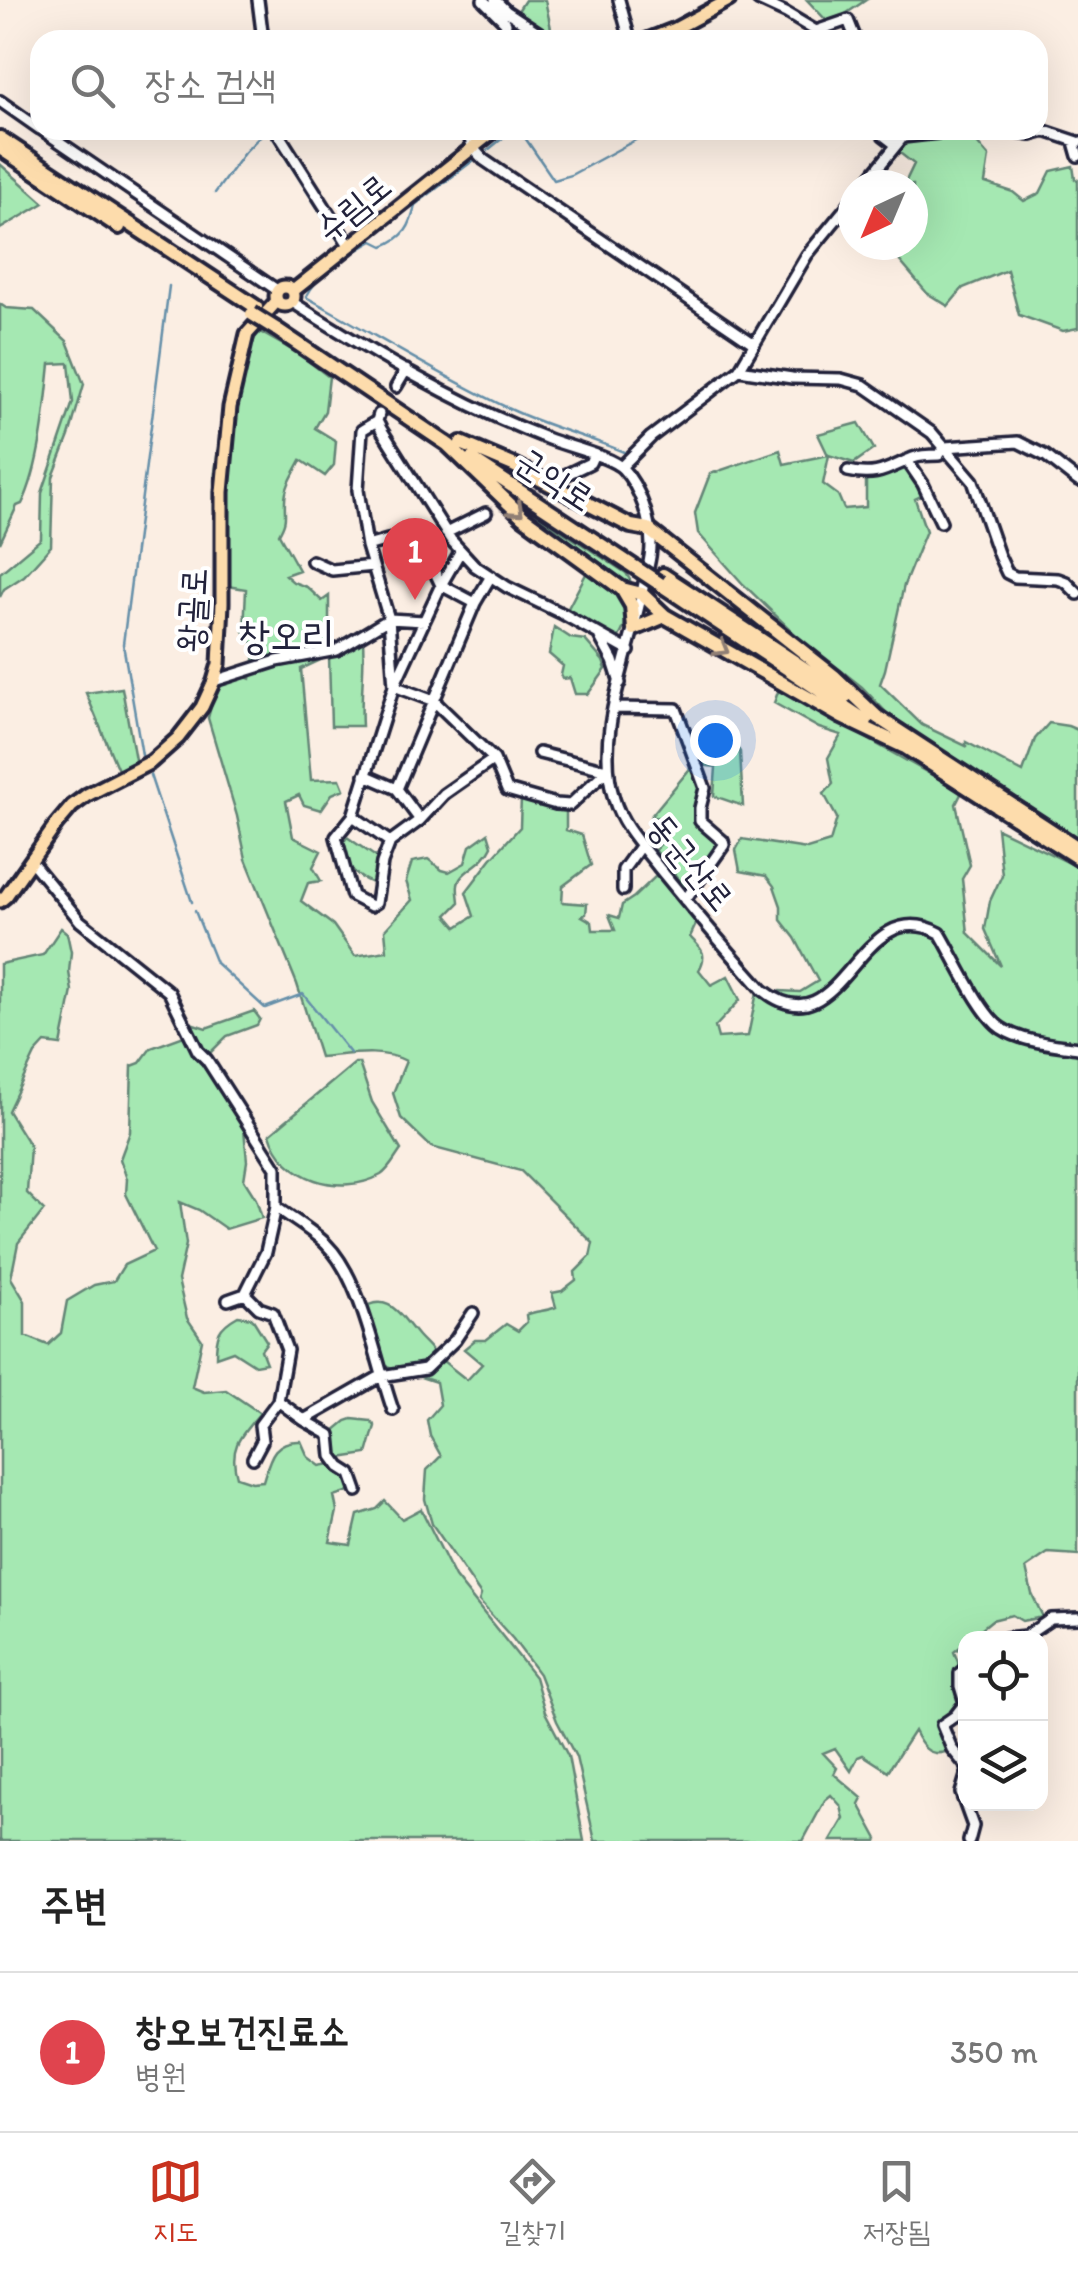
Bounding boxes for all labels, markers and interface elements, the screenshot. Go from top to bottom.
search box [30,30,1048,140]
icon: search [65,58,120,113]
text: 장소 검색 [145,61,276,107]
street label: 수림로 [307,164,399,250]
north arrow [838,170,928,260]
street label: 군익로 [508,438,602,520]
one-way arrow [505,498,524,516]
pin: 1 [382,518,448,600]
street label: 왕골로 [169,567,215,653]
district label: 창오리 [238,611,334,659]
one-way arrow [711,636,729,656]
your location [690,715,741,766]
street label: 동군산로 [639,805,743,919]
map controls [958,1631,1048,1811]
button: locate [958,1631,1048,1721]
button: layers [958,1721,1048,1811]
text: 주변 [40,1879,108,1930]
text: 창오보건진료소 [135,2008,349,2054]
text: 1 [65,2033,80,2071]
text: 350 m [950,2033,1038,2071]
text: 병원 [135,2057,187,2095]
tab: 지도 [148,2154,203,2251]
tab: 길찾기 [499,2154,567,2251]
tab: 저장됨 [862,2154,930,2251]

